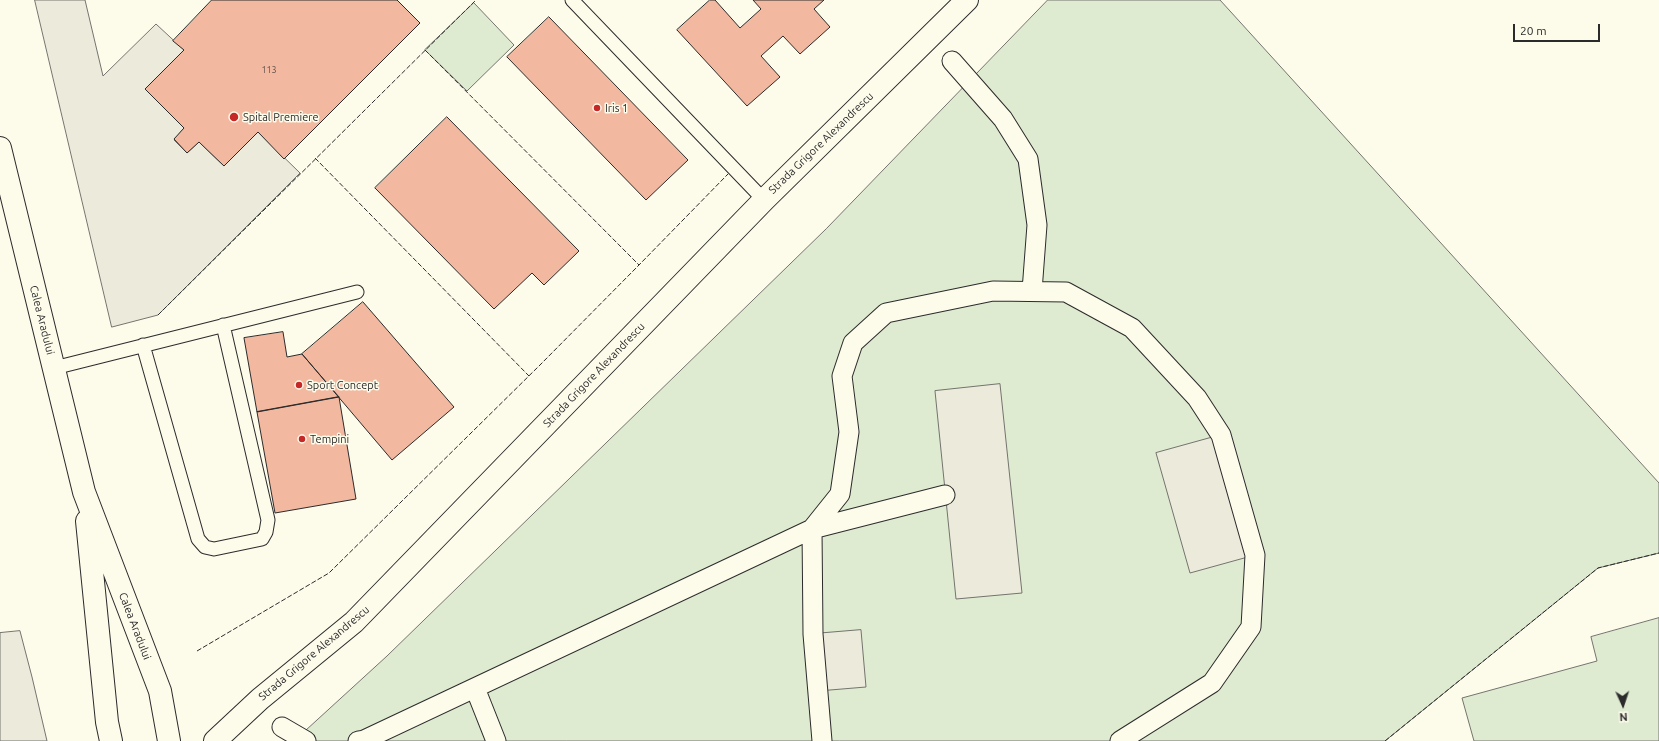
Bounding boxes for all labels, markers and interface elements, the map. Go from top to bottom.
scale bar [1515,16,1602,42]
text: 20 m [1520,24,1547,37]
house number: 113 [261,65,277,75]
street label: Strada Grigore Alexandrescu [766,89,876,197]
place label: Iris 1 [605,101,628,115]
marker: Iris 1 [592,103,602,113]
place label: Spital Premiere [243,110,319,124]
marker: Spital Premiere [228,111,240,123]
street label: Calea Aradului [27,284,57,356]
street label: Strada Grigore Alexandrescu [540,320,648,430]
place label: Sport Concept [307,378,378,392]
marker: Sport Concept [294,380,304,390]
place label: Tempini [310,432,349,446]
marker: Tempini [297,434,307,444]
street label: Calea Aradului [116,590,154,662]
street label: Strada Grigore Alexandrescu [256,603,372,703]
north arrow [1603,685,1643,725]
text: N [1619,711,1628,723]

